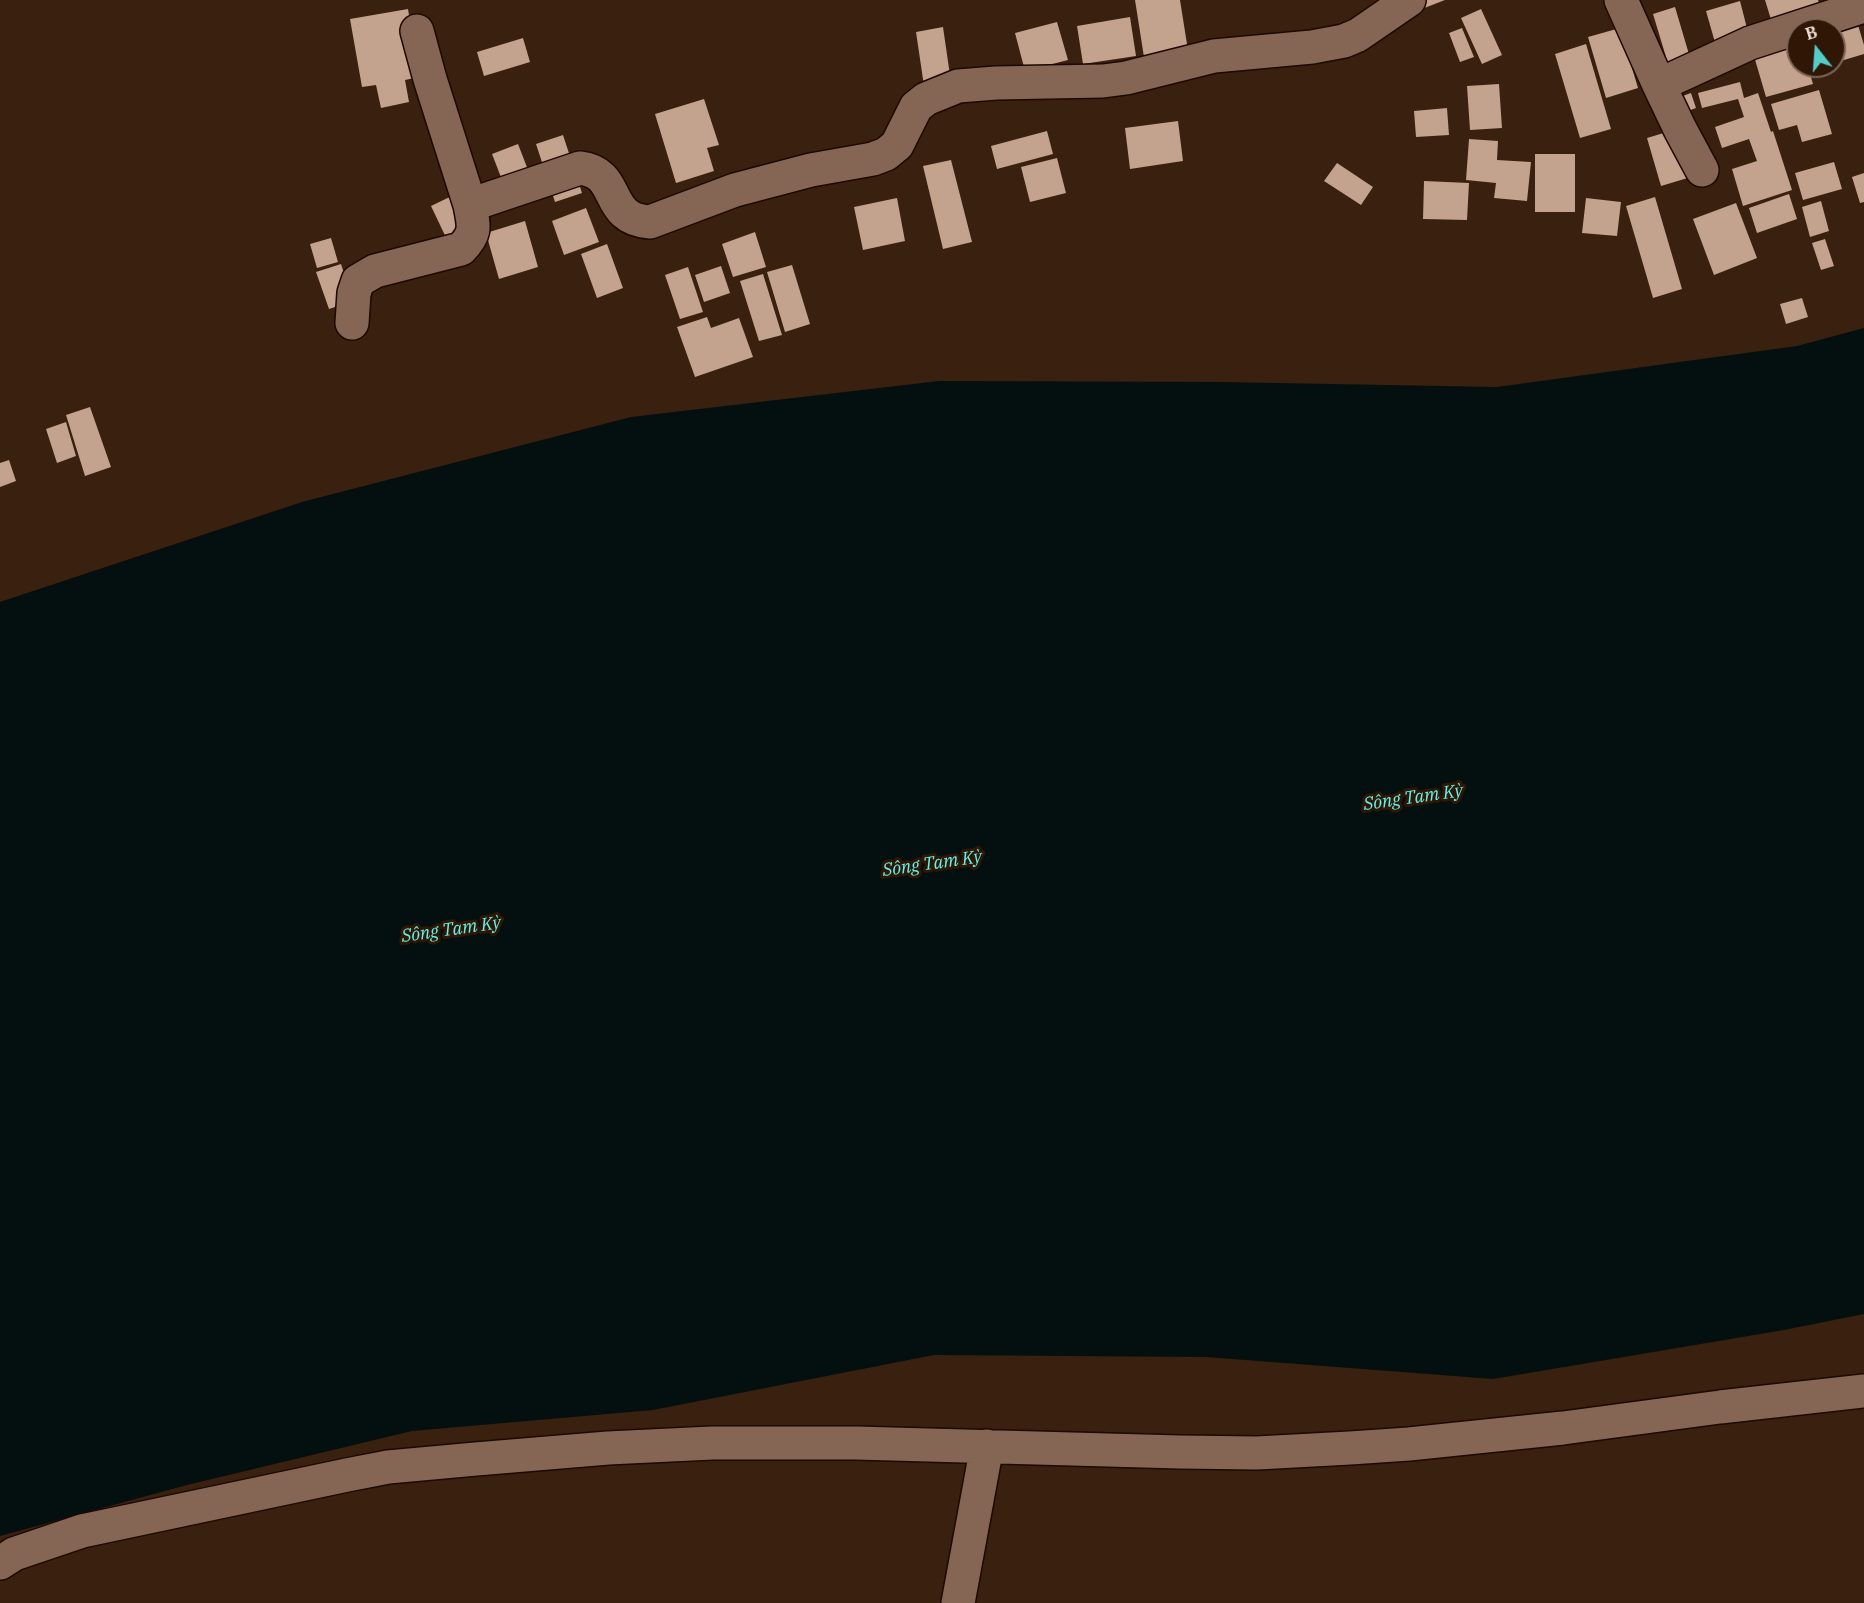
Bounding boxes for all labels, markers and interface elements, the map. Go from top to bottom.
north arrow [1786,18,1846,78]
text: B [1803,21,1820,44]
water label: Sông Tam Kỳ [1362,780,1464,816]
water label: Sông Tam Kỳ [881,846,983,882]
water label: Sông Tam Kỳ [400,912,502,948]

